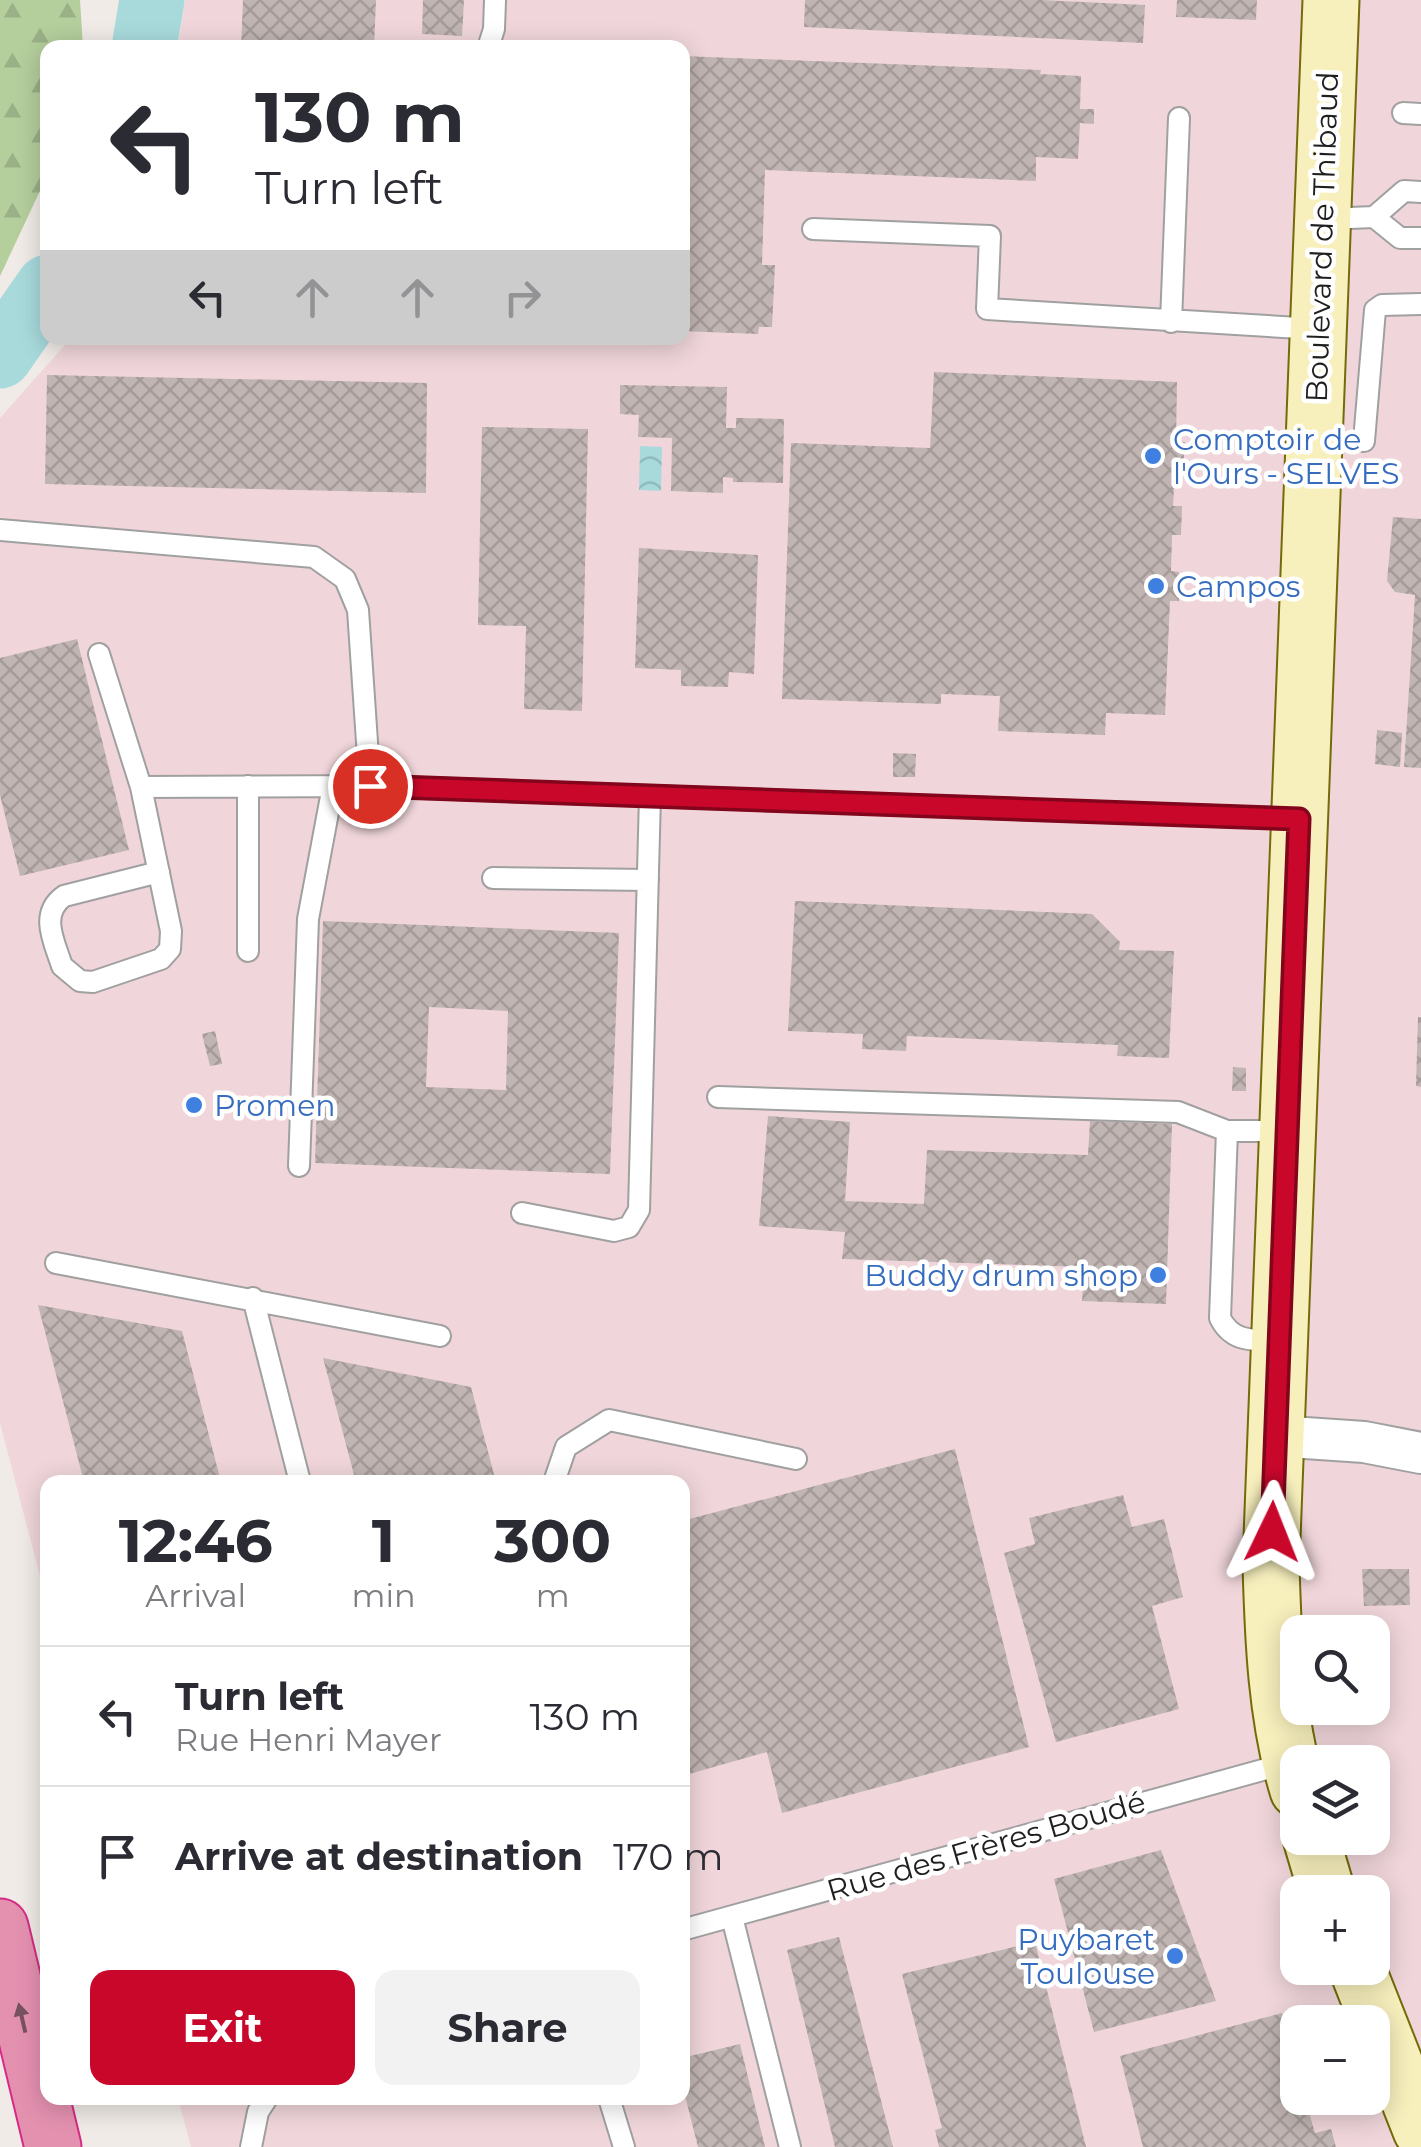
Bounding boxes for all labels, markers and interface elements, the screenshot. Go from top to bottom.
street label: Boulevard de Thibaud [1298,71,1346,403]
text: 130 m [255,74,465,160]
icon: left [90,80,220,210]
text: Turn left [255,160,443,215]
icon: left [180,270,235,325]
icon: ahead [285,270,340,325]
icon: ahead [390,270,445,325]
icon: right [495,270,550,325]
place label: Comptoir de l'Ours - SELVES [1173,421,1399,492]
marker: Comptoir de l'Ours - SELVES [1142,445,1164,467]
place label: Campos [1176,568,1300,605]
marker: Campos [1145,575,1167,597]
pin [328,744,413,829]
icon: arrive [343,759,398,814]
place label: Promen [214,1087,336,1124]
marker: Promen [183,1094,205,1116]
place label: Buddy drum shop [864,1257,1138,1294]
marker: Buddy drum shop [1147,1264,1169,1286]
position arrow [1220,1480,1324,1584]
text: 12:46 [119,1504,273,1577]
text: 1 [372,1504,395,1577]
text: 300 [494,1504,611,1577]
text: Arrival [145,1576,246,1615]
text: min [351,1576,416,1615]
text: m [536,1576,570,1615]
map controls [1280,1615,1390,2115]
button: search [1280,1615,1390,1725]
text: Turn left [175,1673,344,1720]
icon: left [90,1689,145,1744]
text: 130 m [529,1693,640,1740]
text: Rue Henri Mayer [175,1720,442,1759]
button: layers [1280,1745,1390,1855]
street label: Rue des Frères Boudé [822,1783,1150,1909]
icon: arrive [90,1829,145,1884]
text: Arrive at destination [175,1833,583,1880]
text: 170 m [613,1833,724,1880]
button: + [1280,1875,1390,1985]
place label: Puybaret Toulouse [1017,1921,1155,1992]
marker: Puybaret Toulouse [1164,1945,1186,1967]
button: Exit [90,1970,355,2085]
button: Share [375,1970,640,2085]
one-way arrow [14,2002,29,2033]
button: − [1280,2005,1390,2115]

